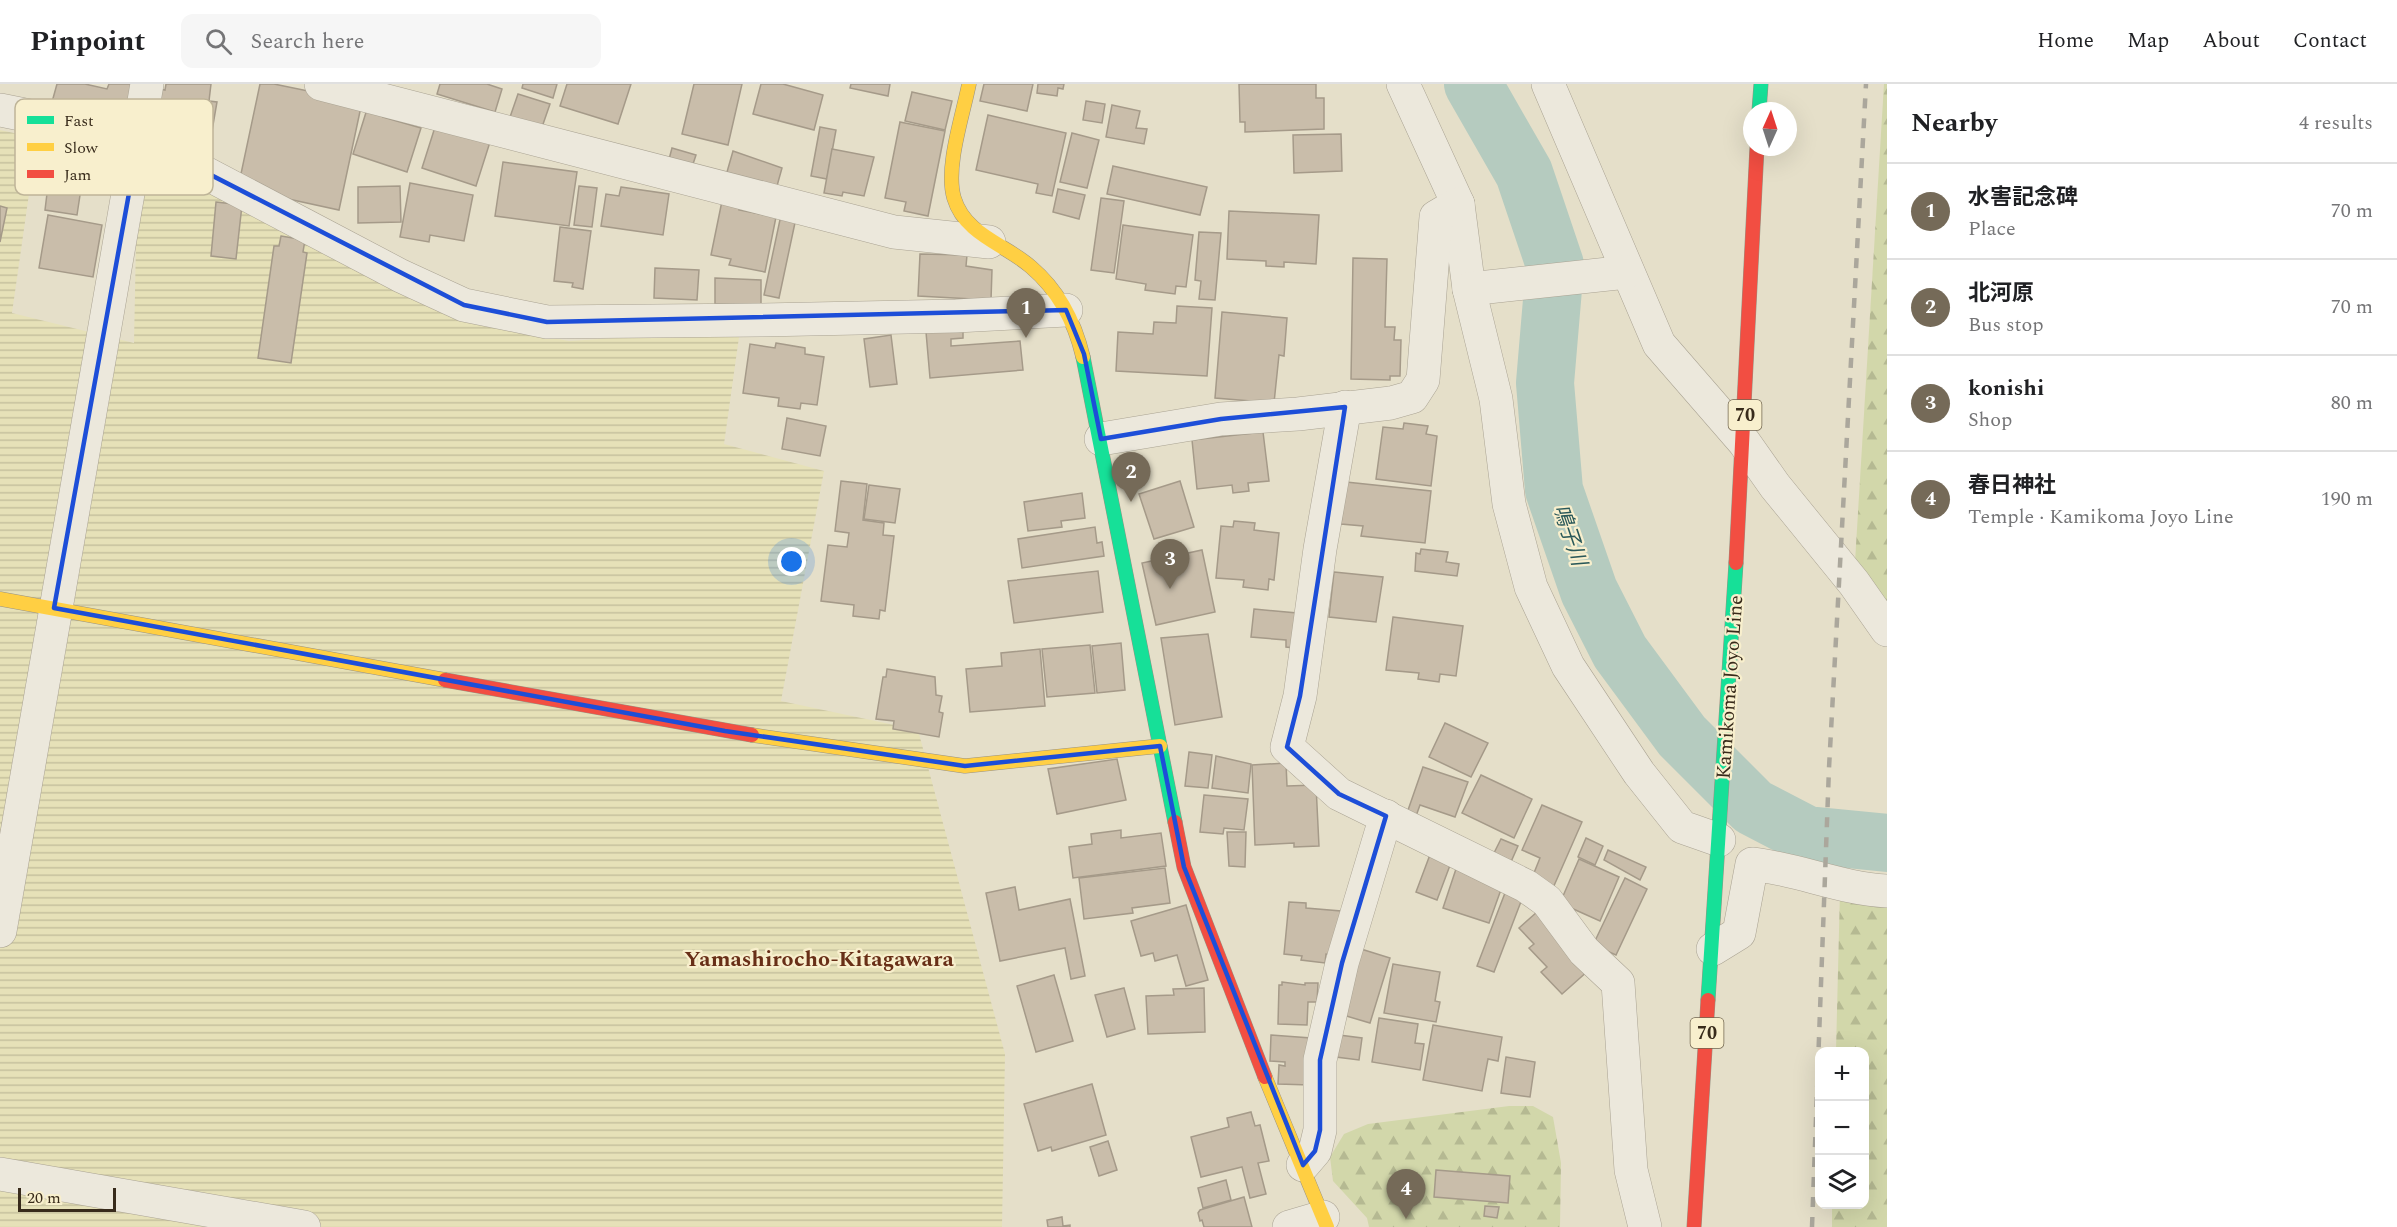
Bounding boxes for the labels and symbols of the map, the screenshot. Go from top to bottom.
legend [15,99,213,195]
north arrow [1743,102,1797,156]
text: Fast [64,109,94,133]
text: Slow [64,136,99,160]
text: Jam [64,163,92,187]
pin: 1 [1006,288,1046,338]
road number: 70 [1728,400,1762,430]
pin: 2 [1112,452,1150,502]
water label: 鳴子川 [1544,500,1595,572]
pin: 3 [1150,540,1190,589]
your location [777,547,806,576]
street label: Kamikoma Joyo Line [1709,594,1751,780]
district label: Yamashirocho-Kitagawara [684,943,954,976]
road number: 70 [1690,1018,1724,1048]
pin: 4 [1386,1170,1426,1219]
scale bar [18,1185,116,1212]

